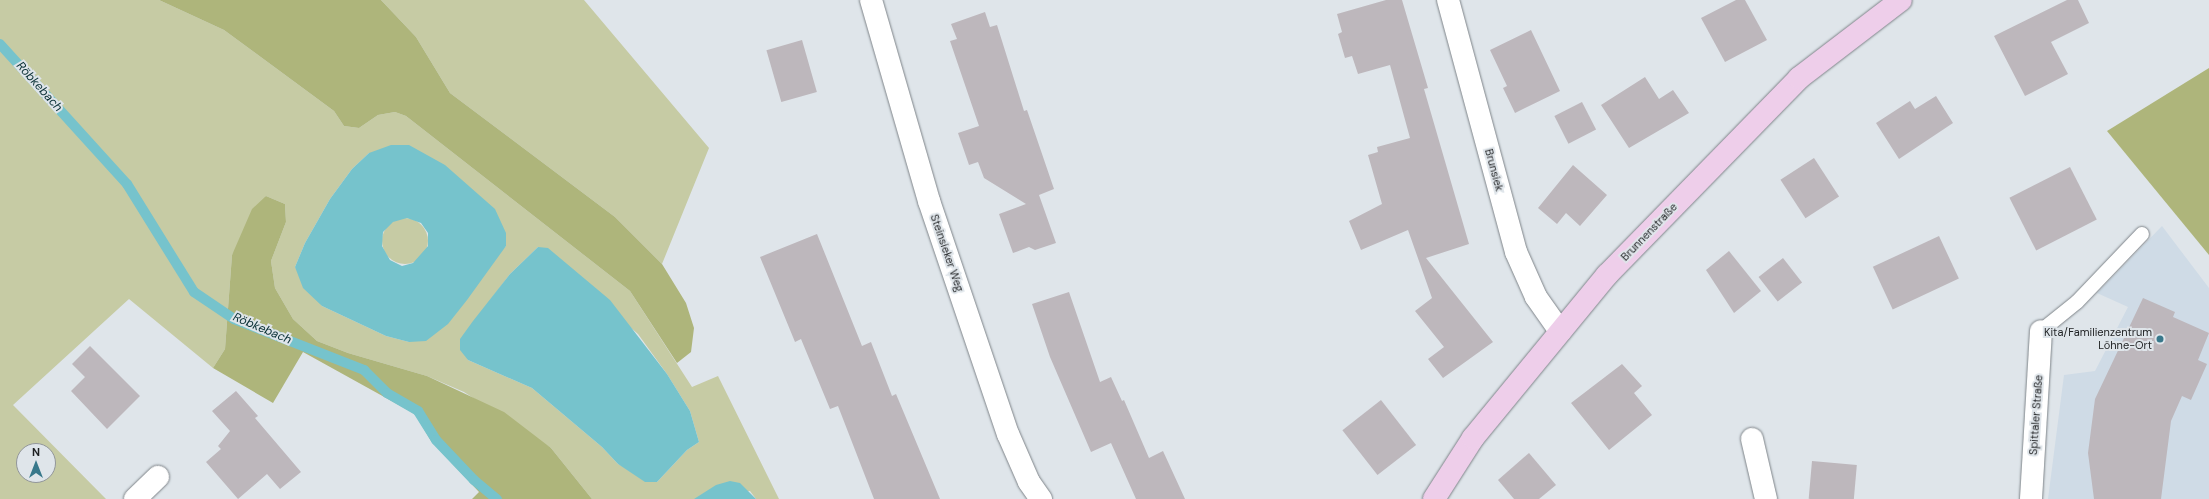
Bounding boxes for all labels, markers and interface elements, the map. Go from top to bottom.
water label: Röbkebach [13,59,65,115]
street label: Brunsiek [1482,147,1506,193]
street label: Brunnenstraße [1618,200,1680,264]
street label: Steinsieker Weg [928,213,966,293]
water label: Röbkebach [231,310,293,348]
place label: Kita/Familienzentrum Löhne-Ort [2044,326,2152,352]
marker: Kita/Familienzentrum Löhne-Ort [2155,334,2165,344]
street label: Spittaler Straße [2027,374,2045,456]
north arrow [16,443,56,483]
text: N [32,445,40,459]

